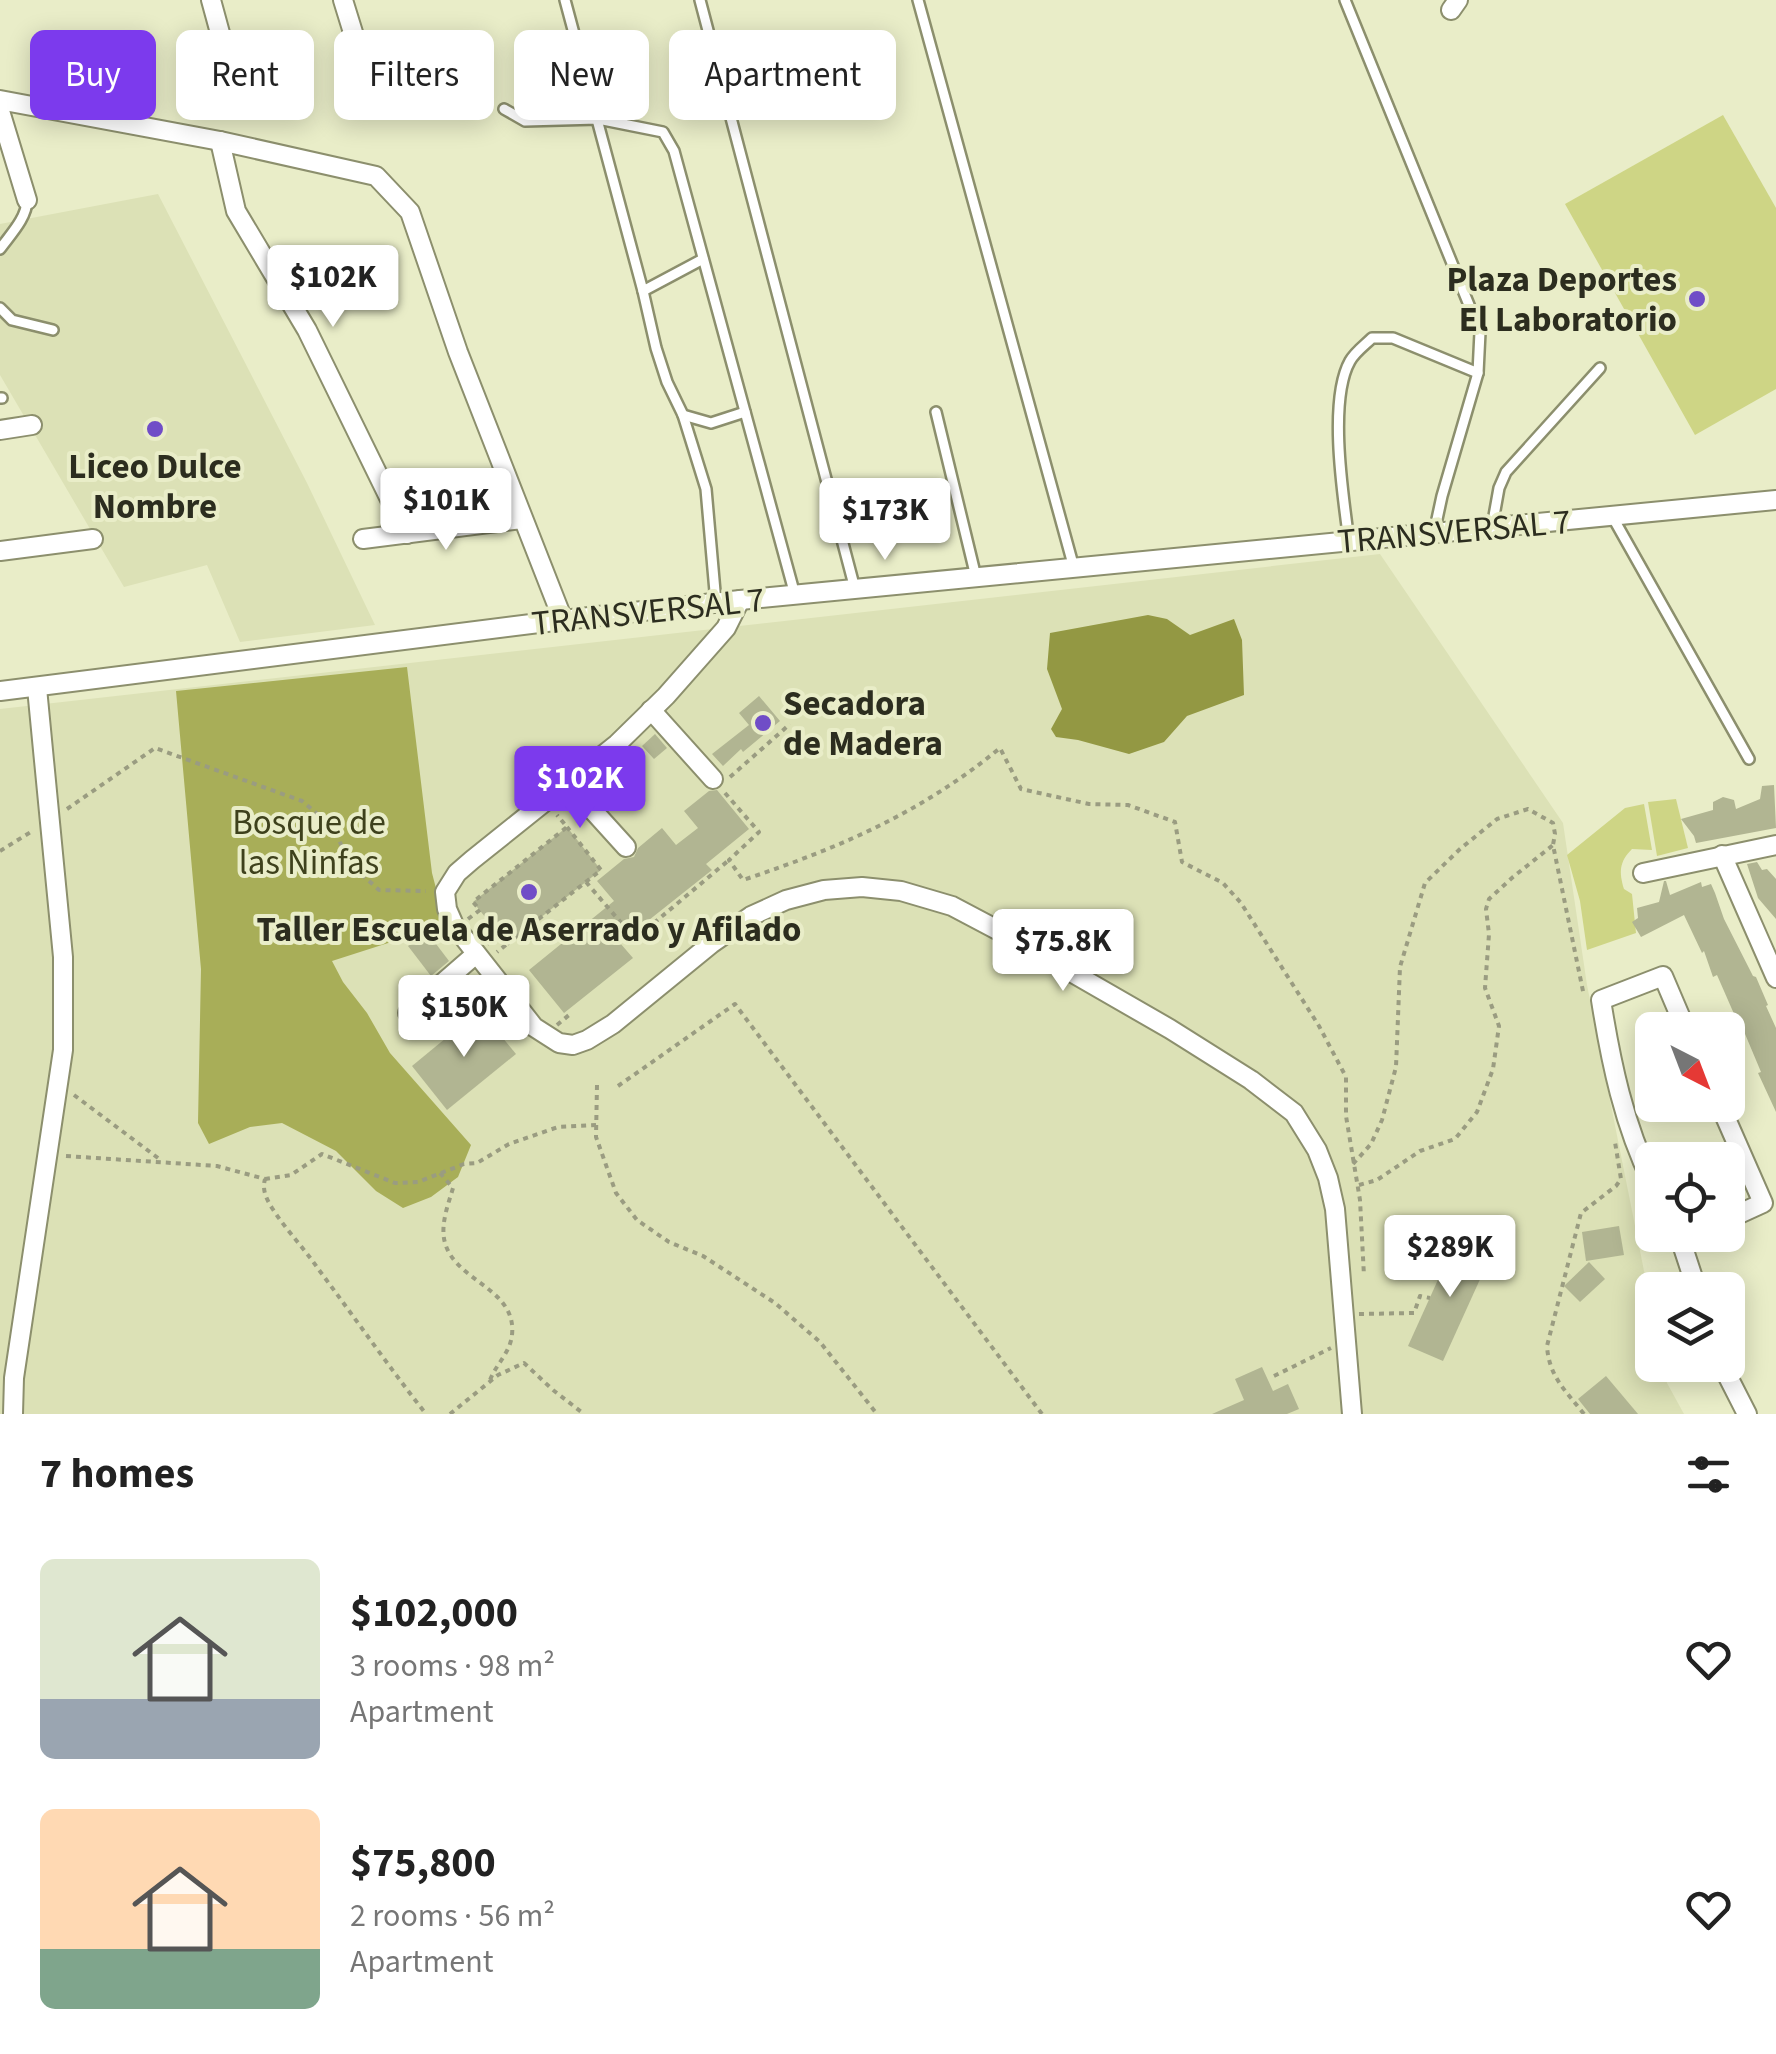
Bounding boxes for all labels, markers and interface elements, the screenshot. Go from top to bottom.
chip: Buy [30,30,156,120]
chip: Rent [176,30,314,120]
chip: Filters [334,30,494,120]
chip: New [514,30,649,120]
chip: Apartment [669,30,896,120]
pin: $102K [263,245,403,330]
text: $102K [289,254,377,300]
place label: Plaza Deportes El Laboratorio [1446,255,1677,345]
marker: Plaza Deportes El Laboratorio [1686,288,1708,310]
marker: Liceo Dulce Nombre [144,418,166,440]
place label: Liceo Dulce Nombre [68,442,242,532]
pin: $101K [376,468,516,553]
text: $101K [402,477,490,523]
pin: $173K [815,478,955,563]
text: $173K [841,487,929,533]
street label: TRANSVERSAL 7 [1335,497,1573,567]
street label: TRANSVERSAL 7 [529,575,767,649]
place label: Secadora de Madera [783,679,943,769]
marker: Secadora de Madera [752,712,774,734]
pin: $102K [510,746,650,831]
text: $102K [536,755,624,801]
park label: Bosque de las Ninfas [232,798,386,888]
marker: Taller Escuela de Aserrado y Afilado [518,881,540,903]
place label: Taller Escuela de Aserrado y Afilado [257,905,801,955]
pin: $75.8K [982,909,1144,994]
text: $75.8K [1015,918,1111,964]
pin: $150K [394,975,534,1060]
text: $150K [420,984,508,1030]
north arrow [1635,1012,1745,1122]
map controls [1635,1012,1745,1382]
button: locate [1635,1142,1745,1252]
pin: $289K [1380,1215,1520,1300]
text: $289K [1406,1224,1494,1270]
button: layers [1635,1272,1745,1382]
text: 7 homes [40,1444,194,1504]
icon: filters [1681,1447,1736,1502]
text: $102,000 [350,1583,518,1643]
icon: home [120,1599,240,1719]
icon: heart [1681,1632,1736,1687]
text: 3 rooms · 98 m² [350,1643,555,1689]
text: Apartment [350,1689,493,1735]
text: $75,800 [350,1833,496,1893]
icon: home [120,1849,240,1969]
icon: heart [1681,1882,1736,1937]
text: 2 rooms · 56 m² [350,1893,555,1939]
text: Apartment [350,1939,493,1985]

